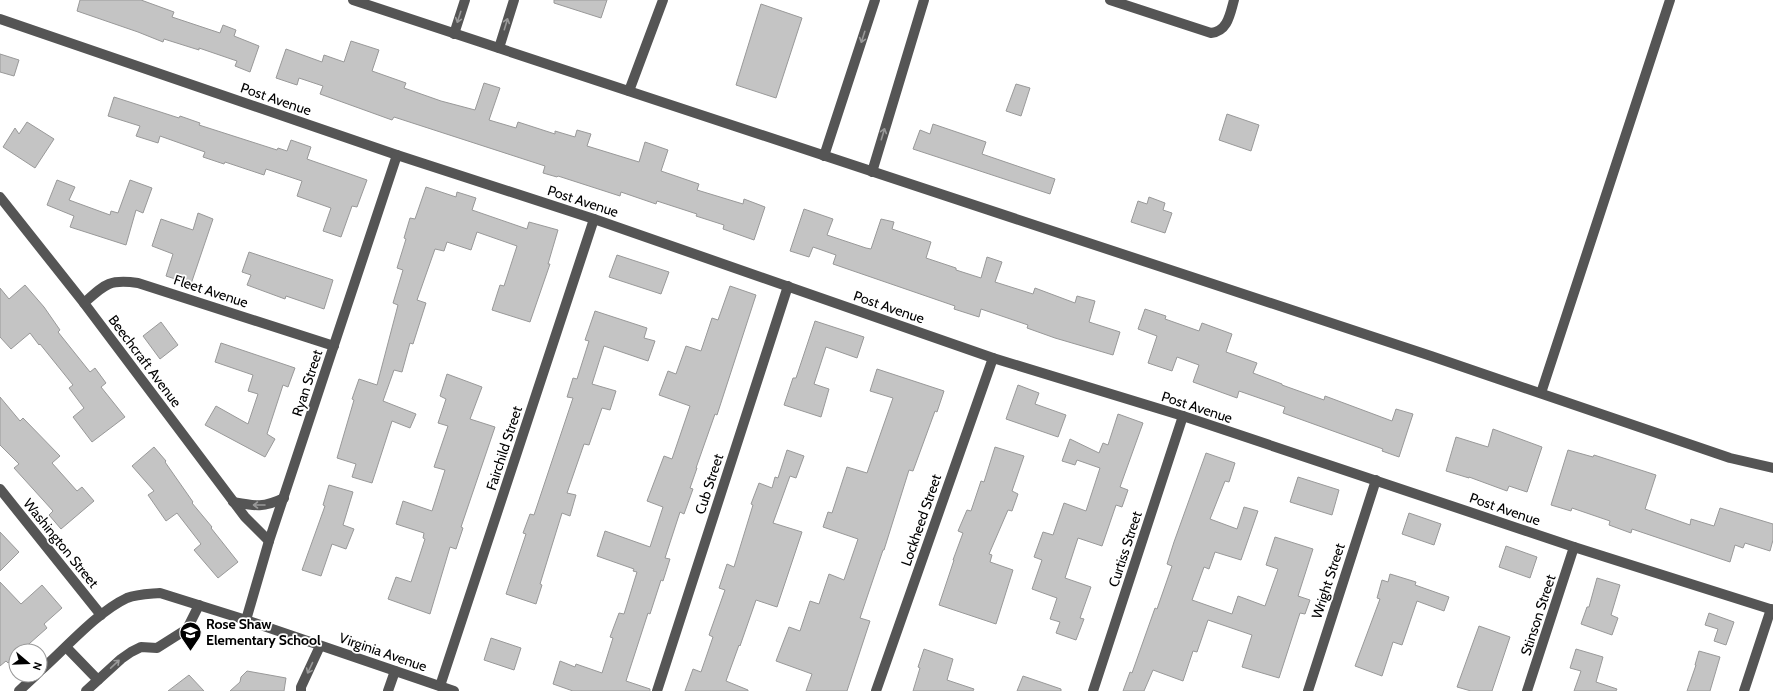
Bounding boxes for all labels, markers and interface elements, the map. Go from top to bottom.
one-way arrow [455,10,462,23]
one-way arrow [503,18,510,31]
one-way arrow [859,30,866,43]
street label: Post Avenue [238,79,314,119]
one-way arrow [880,128,887,141]
street label: Post Avenue [545,181,621,221]
street label: Fleet Avenue [172,271,250,311]
street label: Post Avenue [851,287,927,327]
street label: Beechcraft Avenue [104,311,186,411]
street label: Ryan Street [288,347,326,419]
street label: Post Avenue [1159,387,1235,427]
street label: Fairchild Street [482,403,526,492]
street label: Cub Street [691,451,727,517]
street label: Lockheed Street [897,471,945,568]
street label: Post Avenue [1467,489,1543,529]
street label: Washington Street [19,495,103,592]
one-way arrow [253,501,266,509]
street label: Curtiss Street [1104,509,1146,589]
street label: Wright Street [1307,541,1349,621]
street label: Stinson Street [1516,572,1560,658]
place label: Rose Shaw Elementary School [206,615,321,649]
school or university icon: Rose Shaw Elementary School [177,619,203,652]
street label: Virginia Avenue [337,629,429,675]
north arrow [8,643,48,683]
text: N [30,660,45,672]
one-way arrow [110,660,120,669]
one-way arrow [306,662,313,674]

